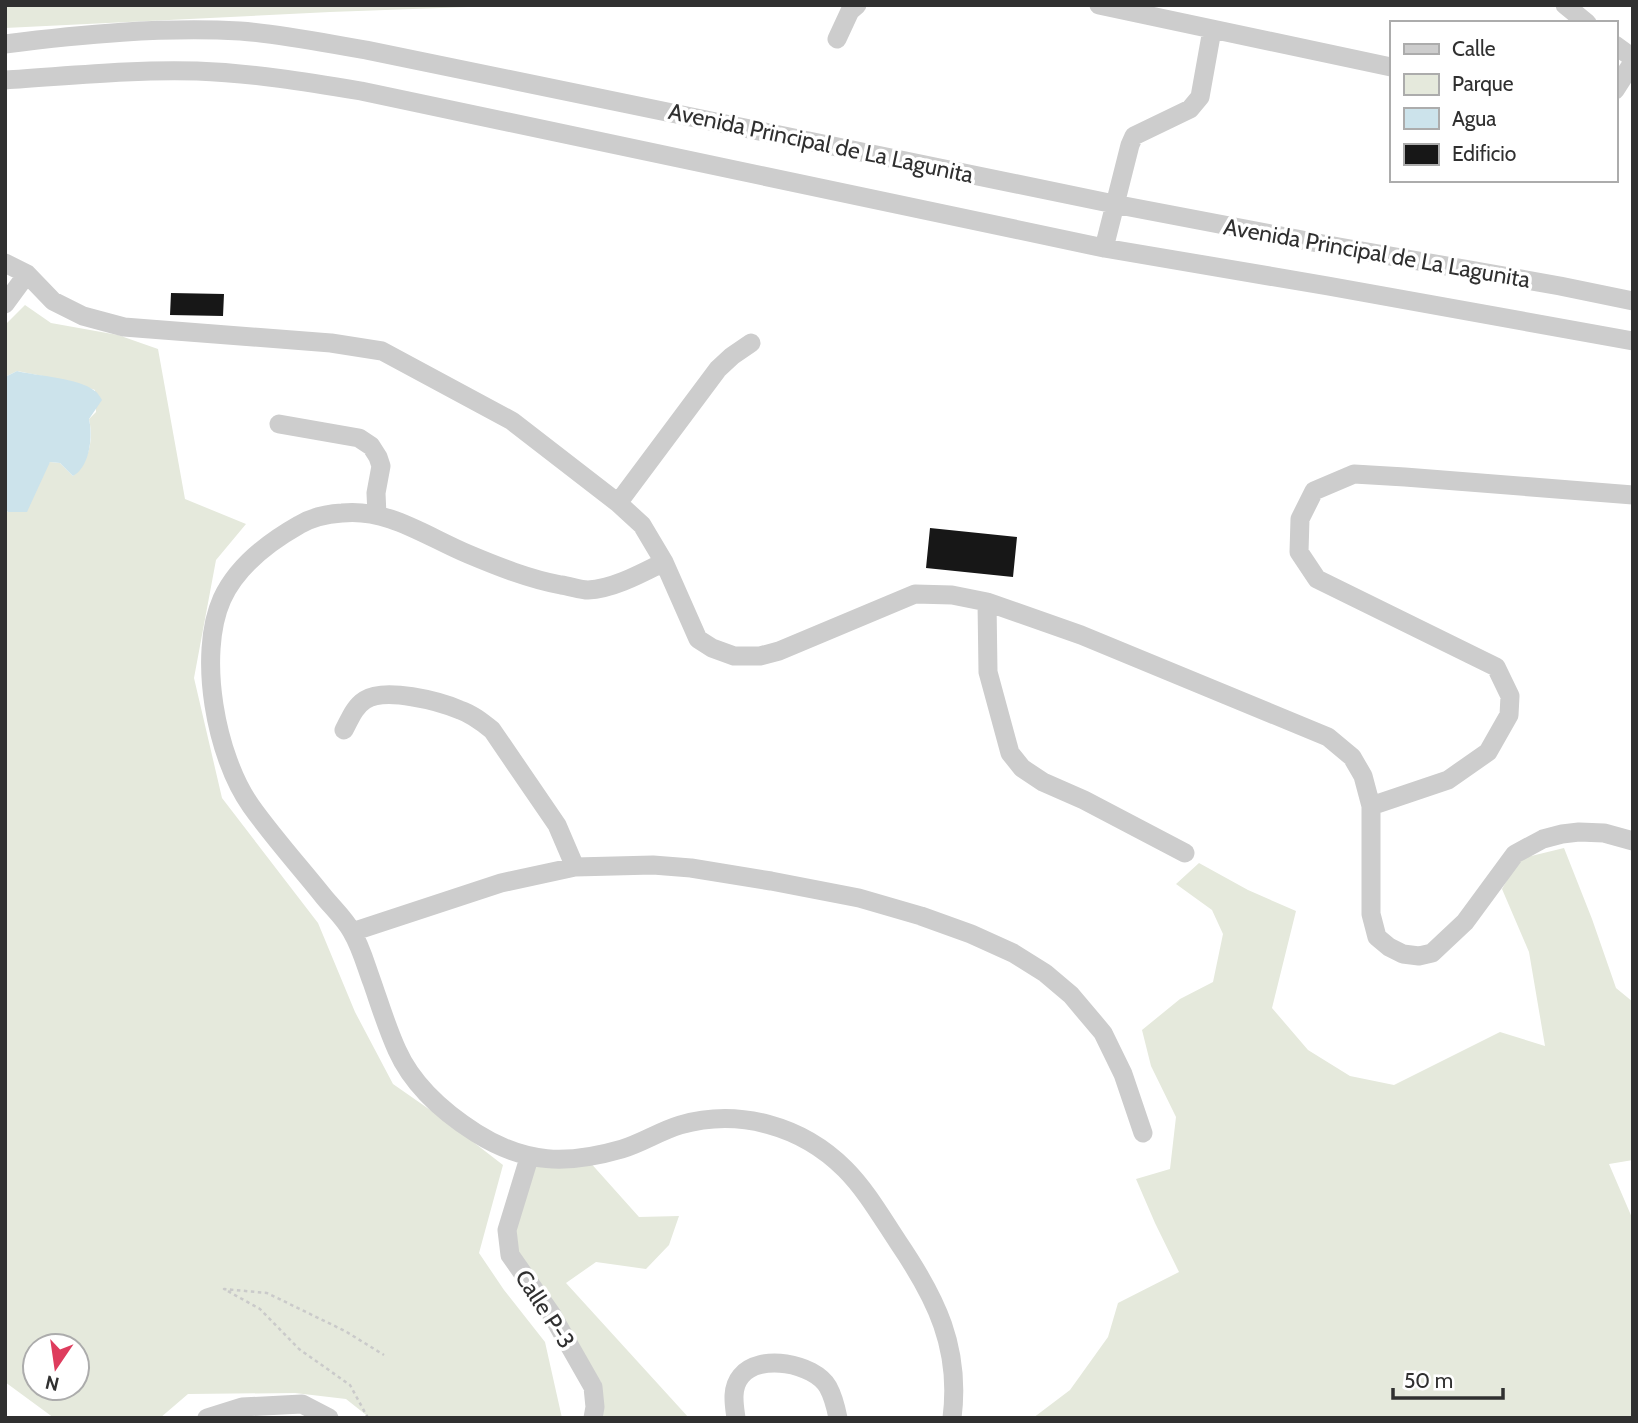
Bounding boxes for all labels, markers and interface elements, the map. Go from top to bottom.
legend [1390,21,1617,182]
text: Calle [1452,36,1496,61]
text: Parque [1452,71,1514,96]
street label: Avenida Principal de La Lagunita [666,97,976,189]
text: Agua [1452,106,1496,131]
text: Edificio [1452,141,1516,166]
street label: Avenida Principal de La Lagunita [1222,212,1532,294]
street label: Calle P-3 [509,1264,581,1354]
north arrow [21,1332,91,1402]
scale bar [1393,1356,1503,1400]
text: 50 m [1404,1368,1453,1393]
text: N [43,1370,61,1396]

